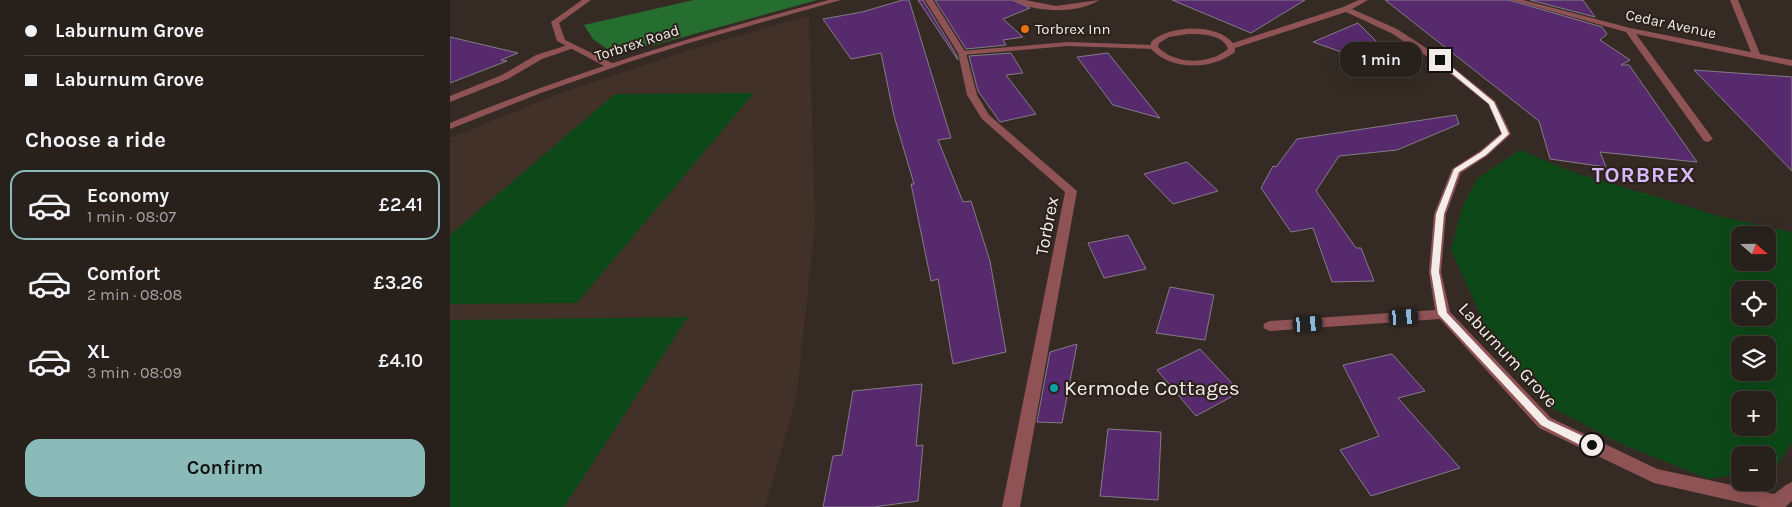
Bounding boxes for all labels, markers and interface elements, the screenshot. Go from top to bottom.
street label: Cedar Avenue [1624,6,1718,42]
text: Laburnum Grove [55,20,204,42]
place label: Torbrex Inn [1035,20,1111,38]
street label: Torbrex Road [592,21,682,65]
marker: Torbrex Inn [1019,23,1031,35]
callout: 1 min [1340,42,1422,78]
route end [1429,49,1451,71]
text: 1 min [1361,50,1401,69]
text: Laburnum Grove [55,69,204,91]
text: Choose a ride [25,127,166,153]
district label: TORBREX [1592,162,1696,188]
icon: car [27,183,72,228]
text: Economy [87,185,169,207]
text: £2.41 [379,194,423,216]
street label: Torbrex [1031,195,1063,257]
text: 1 min · 08:07 [87,207,176,226]
north arrow [1731,226,1776,271]
map controls [1731,226,1776,491]
icon: car [27,261,72,306]
text: Comfort [87,263,161,285]
text: £3.26 [373,272,423,294]
button: locate [1731,281,1776,326]
text: 2 min · 08:08 [87,285,182,304]
street label: Laburnum Grove [1454,298,1562,412]
car [1388,308,1419,326]
car [1292,315,1323,333]
button: layers [1731,336,1776,381]
icon: car [27,339,72,384]
text: XL [87,341,109,363]
text: £4.10 [378,350,423,372]
text: 3 min · 08:09 [87,363,182,382]
place label: Kermode Cottages [1064,376,1240,400]
marker: Kermode Cottages [1048,382,1060,394]
button: + [1731,391,1776,436]
route start [1581,434,1603,456]
button: Confirm [25,439,425,497]
button: − [1731,446,1776,491]

